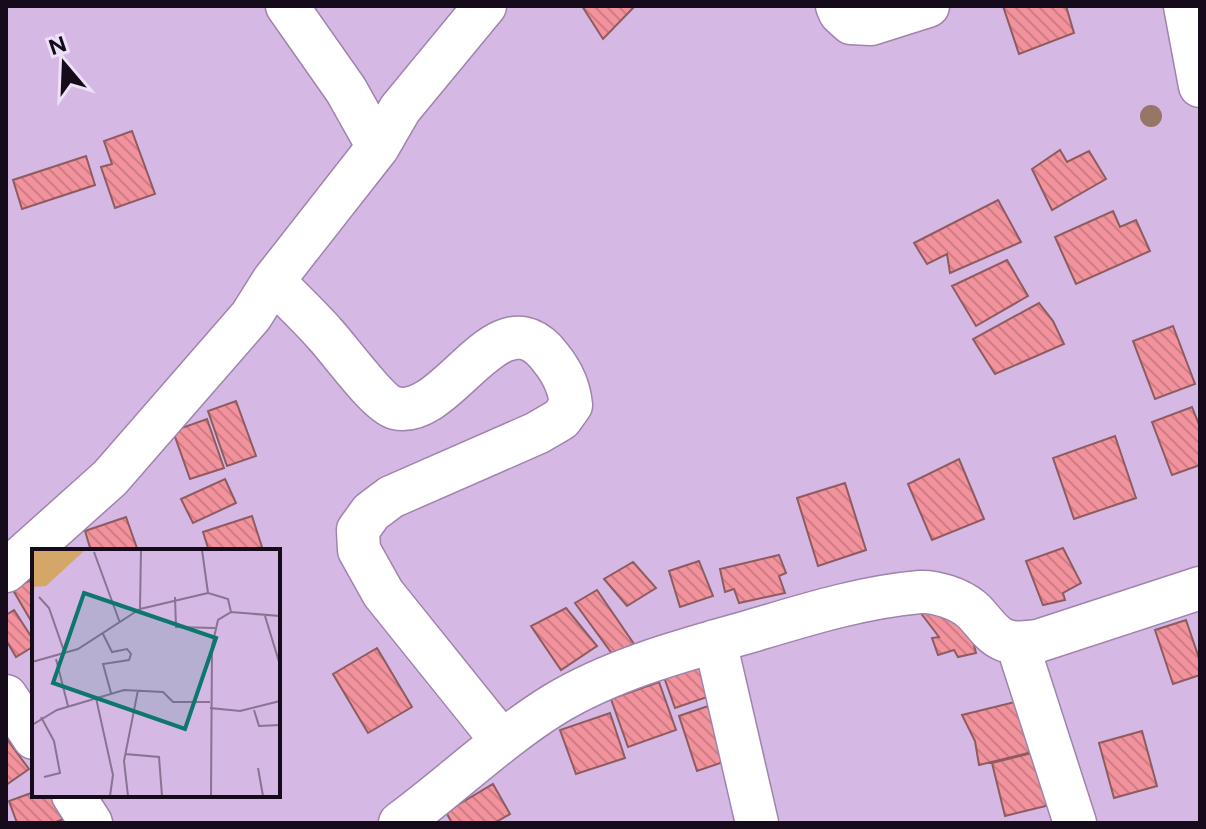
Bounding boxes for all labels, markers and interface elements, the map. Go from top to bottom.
north arrow [24,24,104,104]
text: N [45,30,70,61]
inset map [32,549,280,797]

